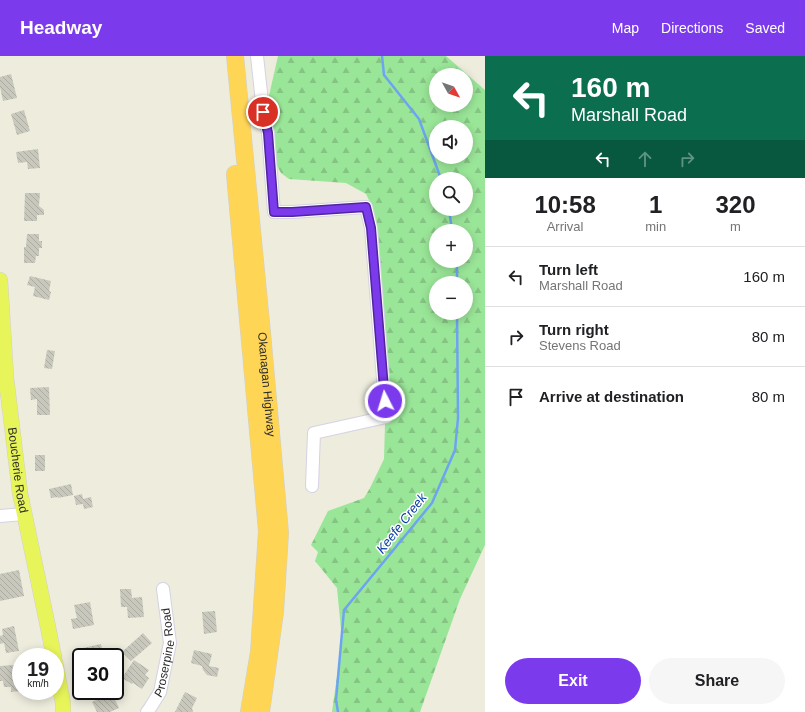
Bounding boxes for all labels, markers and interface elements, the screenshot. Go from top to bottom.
text: Headway [20,17,102,38]
text: Map [612,20,639,36]
text: Directions [661,20,723,36]
text: Saved [745,20,785,36]
north arrow [429,68,473,112]
map controls [429,68,473,320]
icon: left [505,72,557,124]
text: 160 m [571,72,650,103]
pin [246,95,280,129]
icon: arrive [252,101,274,123]
text: Marshall Road [571,105,687,125]
button: sound [429,120,473,164]
icon: left [592,148,614,170]
icon: ahead [634,148,656,170]
icon: right [676,148,698,170]
button: search [429,172,473,216]
text: 10:58 [534,191,596,218]
text: 1 [649,191,662,218]
text: 320 [716,191,756,218]
text: Arrival [547,219,584,234]
text: min [645,219,666,234]
text: m [730,219,741,234]
button: + [429,224,473,268]
text: Turn left [539,261,598,278]
icon: left [505,266,527,288]
text: 160 m [743,268,785,285]
button: − [429,276,473,320]
text: Marshall Road [539,278,623,293]
text: Turn right [539,321,609,338]
icon: right [505,326,527,348]
text: 80 m [752,328,785,345]
street label: Okanagan Highway [255,332,278,437]
text: Stevens Road [539,338,621,353]
position arrow [364,380,406,422]
icon: arrive [505,386,527,408]
text: Arrive at destination [539,388,684,405]
text: 80 m [752,388,785,405]
street label: Boucherie Road [5,427,31,514]
water label: Keefe Creek [373,489,430,556]
street label: Proserpine Road [151,607,178,700]
speed limit sign: 30 [72,648,124,700]
text: 19 [27,658,49,680]
button: Exit [505,658,641,704]
button: Share [649,658,785,704]
text: km/h [27,678,49,689]

